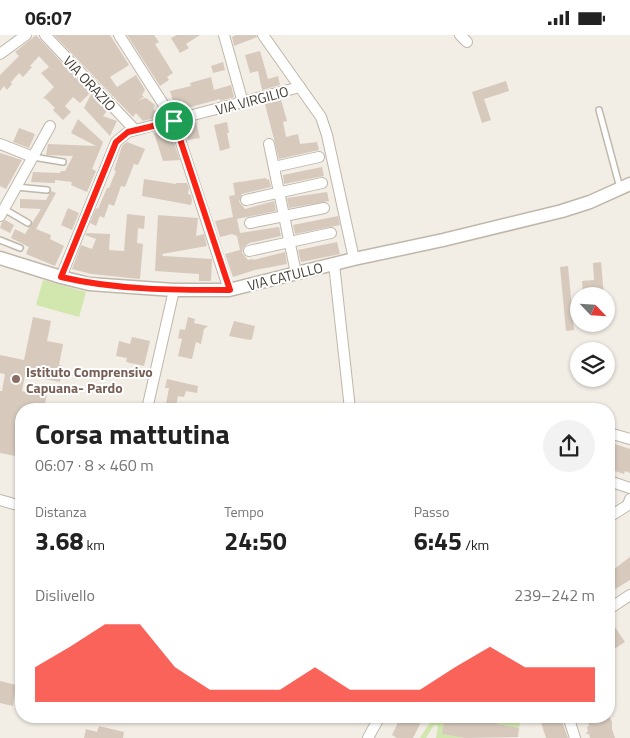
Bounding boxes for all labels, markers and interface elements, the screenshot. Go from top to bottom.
text: 06:07 [25,3,72,32]
street label: VIA ORAZIO [59,50,121,116]
street label: VIA VIRGILIO [213,80,291,120]
pin [153,100,195,142]
icon: arrive [160,107,188,135]
street label: VIA CATULLO [245,256,325,296]
north arrow [570,287,615,333]
map controls [570,287,615,387]
button: layers [570,342,615,387]
place label: Istituto Comprensivo Capuana- Pardo [26,361,153,398]
marker: Istituto Comprensivo Capuana- Pardo [10,373,22,385]
text: Corsa mattutina [35,412,230,455]
button: share [543,420,595,472]
text: 06:07 · 8 × 460 m [35,453,154,477]
text: Distanza [35,501,86,522]
text: Tempo [224,501,264,522]
text: Passo [414,501,449,522]
text: 3.68 [35,522,83,560]
text: 24:50 [224,522,287,560]
text: 6:45 [414,522,462,560]
text: km [83,534,105,555]
text: /km [462,534,489,555]
text: Dislivello [35,583,95,607]
text: 239–242 m [514,583,595,607]

